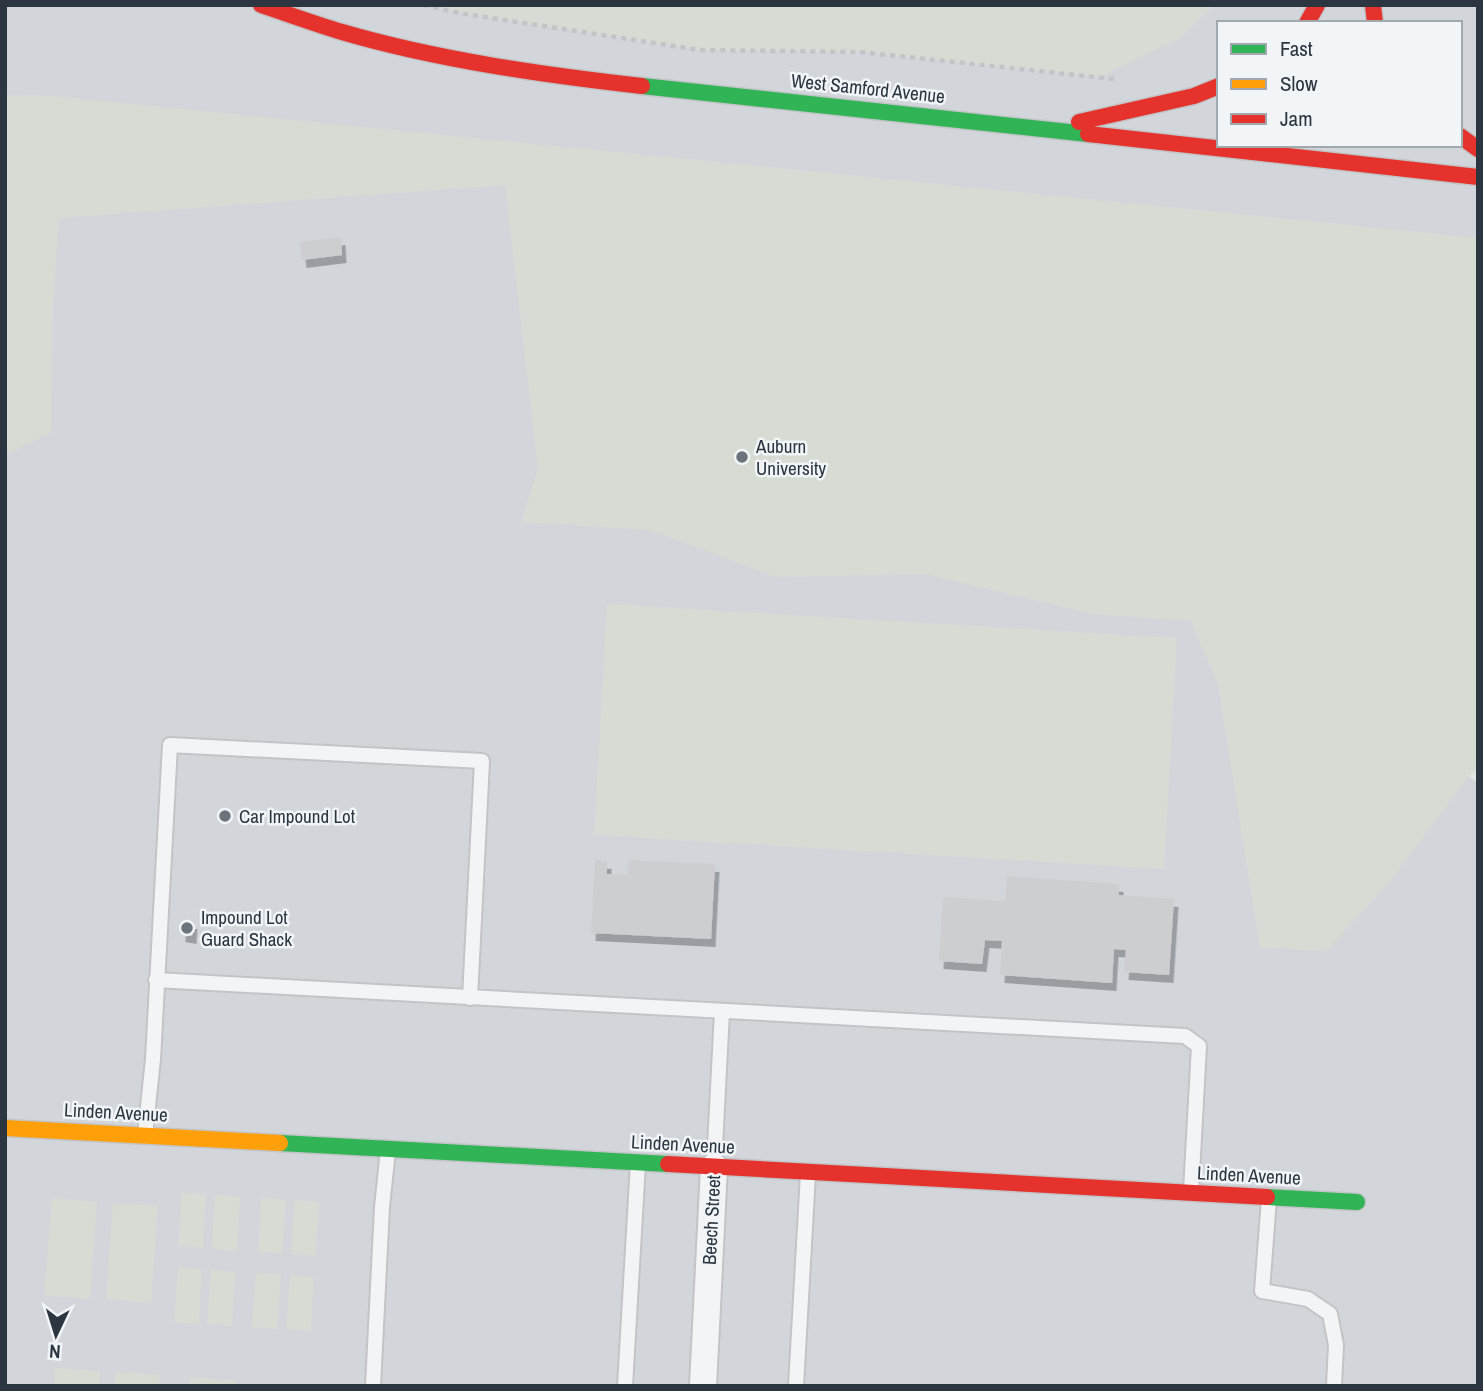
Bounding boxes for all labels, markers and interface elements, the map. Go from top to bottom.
legend [1217,21,1462,147]
text: Fast [1280,34,1313,63]
street label: West Samford Avenue [790,67,946,109]
text: Slow [1280,69,1318,98]
text: Jam [1280,104,1313,133]
place label: Auburn University [755,433,826,481]
marker: Auburn University [734,449,750,465]
place label: Car Impound Lot [239,803,356,829]
marker: Car Impound Lot [217,808,233,824]
place label: Impound Lot Guard Shack [201,904,292,952]
marker: Impound Lot Guard Shack [179,920,195,936]
street label: Linden Avenue [64,1096,168,1128]
street label: Linden Avenue [631,1128,735,1160]
street label: Linden Avenue [1197,1159,1301,1191]
street label: Beech Street [696,1174,726,1266]
north arrow [21,1300,91,1370]
text: N [48,1339,61,1365]

